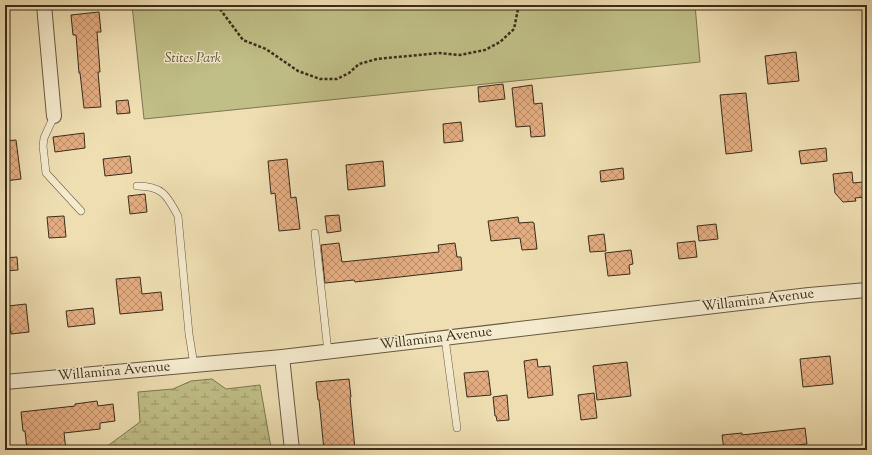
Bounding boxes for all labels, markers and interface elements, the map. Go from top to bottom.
park label: Stites Park [165,49,222,69]
street label: Willamina Avenue [701,284,815,318]
street label: Willamina Avenue [379,322,493,356]
street label: Willamina Avenue [57,357,171,387]

